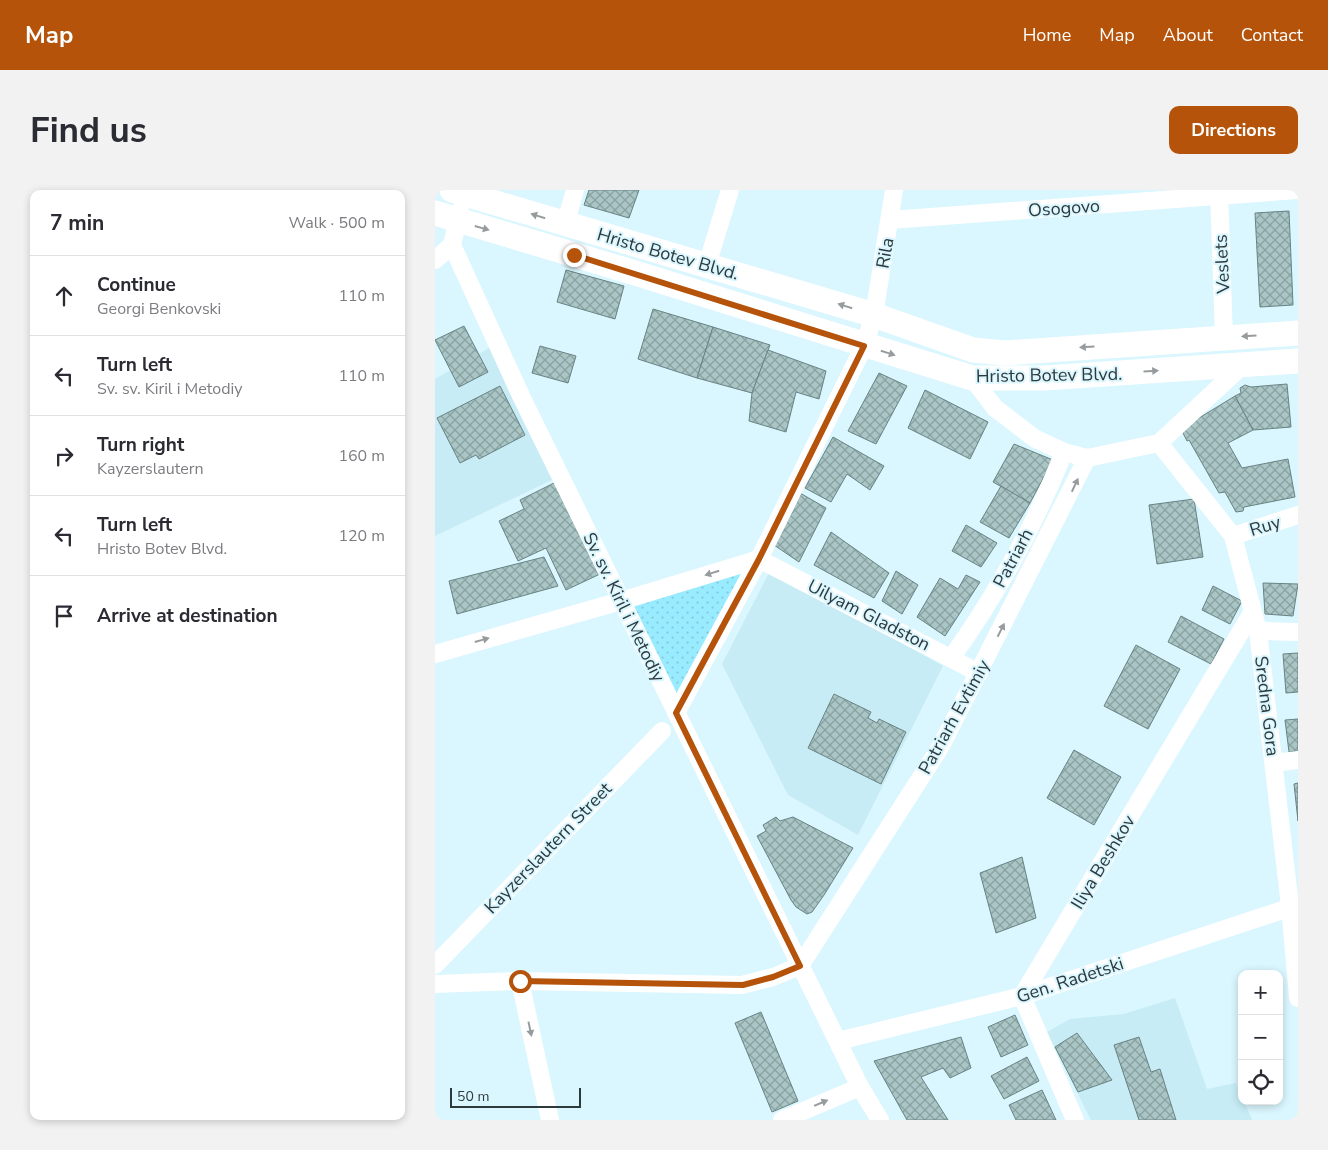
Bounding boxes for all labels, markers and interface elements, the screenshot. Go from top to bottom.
text: Map [25,19,73,51]
text: Home [1023,23,1071,47]
text: Map [1099,23,1135,47]
text: About [1163,23,1213,47]
text: Contact [1241,23,1303,47]
button: Directions [1169,106,1298,154]
text: Find us [30,107,147,154]
street label: Osogovo [1027,194,1101,222]
text: 7 min [50,209,104,237]
text: Walk · 500 m [289,212,385,234]
one-way arrow [530,212,545,220]
street label: Hristo Botev Blvd. [594,222,742,286]
one-way arrow [474,224,489,232]
street label: Veslets [1208,234,1236,295]
street label: Rila [870,236,900,270]
route end [563,244,586,267]
text: Continue [97,272,176,298]
icon: ahead [50,282,78,310]
text: 110 m [338,285,385,307]
text: Georgi Benkovski [97,298,221,320]
one-way arrow [837,302,852,310]
one-way arrow [1241,333,1257,341]
one-way arrow [1079,344,1095,352]
one-way arrow [880,349,895,357]
text: Turn left [97,352,172,378]
icon: left [50,362,78,390]
street label: Hristo Botev Blvd. [976,362,1122,388]
text: 110 m [338,365,385,387]
one-way arrow [1144,367,1160,375]
text: Sv. sv. Kiril i Metodiy [97,378,242,400]
text: Turn right [97,432,184,458]
icon: right [50,442,78,470]
text: 160 m [338,445,385,467]
text: Kayzerslautern [97,458,204,480]
one-way arrow [1071,478,1079,492]
street label: Ruy [1246,510,1284,542]
text: Turn left [97,512,172,538]
icon: left [50,522,78,550]
street label: Patriarh [987,524,1039,592]
text: 120 m [338,525,385,547]
street label: Sv. sv. Kiril i Metodiy [577,528,671,686]
text: Hristo Botev Blvd. [97,538,227,560]
one-way arrow [704,569,719,577]
street label: Uilyam Gladston [804,574,934,656]
icon: arrive [50,602,78,630]
text: Arrive at destination [97,603,278,629]
one-way arrow [997,622,1005,637]
one-way arrow [474,636,489,644]
street label: Sredna Gora [1249,654,1285,758]
street label: Patriarh Evtimiy [913,655,996,779]
street label: Kayzerslautern Street [479,777,617,919]
street label: Iliya Beshkov [1065,810,1141,914]
street label: Gen. Radetski [1013,951,1127,1009]
route start [509,970,532,993]
map controls [1238,970,1283,1105]
button: + [1238,970,1283,1015]
button: − [1238,1015,1283,1060]
one-way arrow [526,1021,534,1036]
button: locate [1238,1060,1283,1105]
scale bar [450,1085,581,1108]
text: 50 m [457,1087,489,1106]
one-way arrow [814,1099,828,1107]

